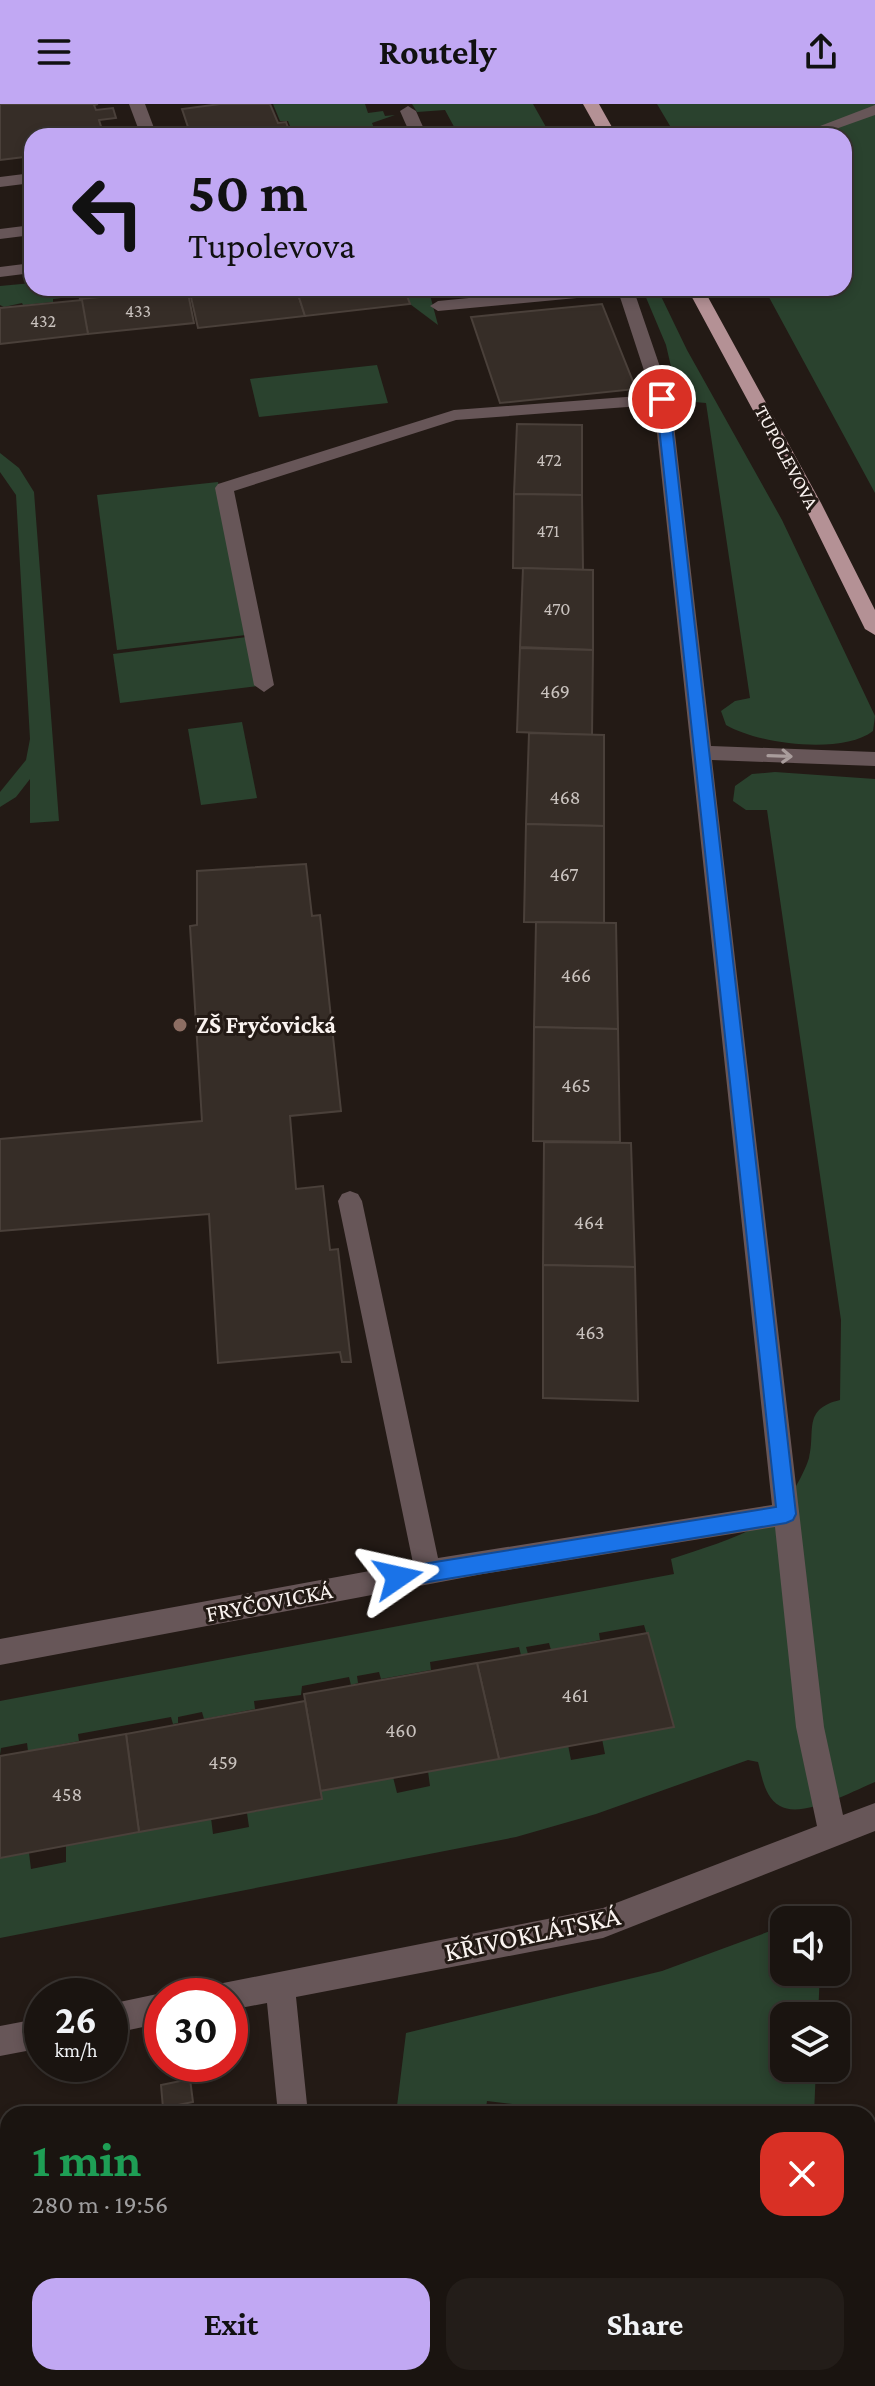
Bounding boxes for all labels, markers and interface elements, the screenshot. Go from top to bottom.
icon: menu [32,30,76,74]
icon: share [799,30,843,74]
text: Routely [379,32,496,72]
icon: left [56,160,160,264]
text: 50 m [188,161,308,223]
text: Tupolevova [188,226,356,266]
house number: 433 [125,301,151,321]
house number: 432 [30,311,56,331]
pin [628,365,696,433]
icon: arrive [640,377,684,421]
street label: TUPOLEVOVA [751,401,824,513]
house number: 472 [536,450,562,470]
house number: 471 [536,521,560,541]
house number: 470 [544,599,570,619]
house number: 469 [540,680,570,702]
one-way arrow [766,748,793,763]
house number: 468 [549,786,581,808]
house number: 467 [550,863,578,885]
house number: 466 [561,964,591,986]
place label: ZŠ Fryčovická [196,1011,336,1038]
marker: ZŠ Fryčovická [171,1016,189,1034]
house number: 465 [561,1074,591,1096]
house number: 464 [574,1211,604,1233]
house number: 463 [575,1321,605,1343]
position arrow [356,1535,440,1619]
street label: FRYČOVICKÁ [203,1576,335,1627]
house number: 461 [561,1684,589,1706]
house number: 460 [385,1719,417,1741]
house number: 459 [208,1751,238,1773]
house number: 458 [52,1783,82,1805]
street label: KŘIVOKLÁTSKÁ [441,1900,623,1967]
map controls [770,1906,850,2082]
button: sound [770,1906,850,1986]
speed limit sign: 30 [144,1978,248,2082]
text: 26 [55,1997,97,2042]
button: layers [770,2002,850,2082]
text: km/h [54,2039,98,2061]
button: close [760,2132,844,2216]
text: 1 min [32,2133,141,2186]
text: 280 m · 19:56 [32,2190,168,2219]
button: Exit [32,2278,430,2370]
button: Share [446,2278,844,2370]

